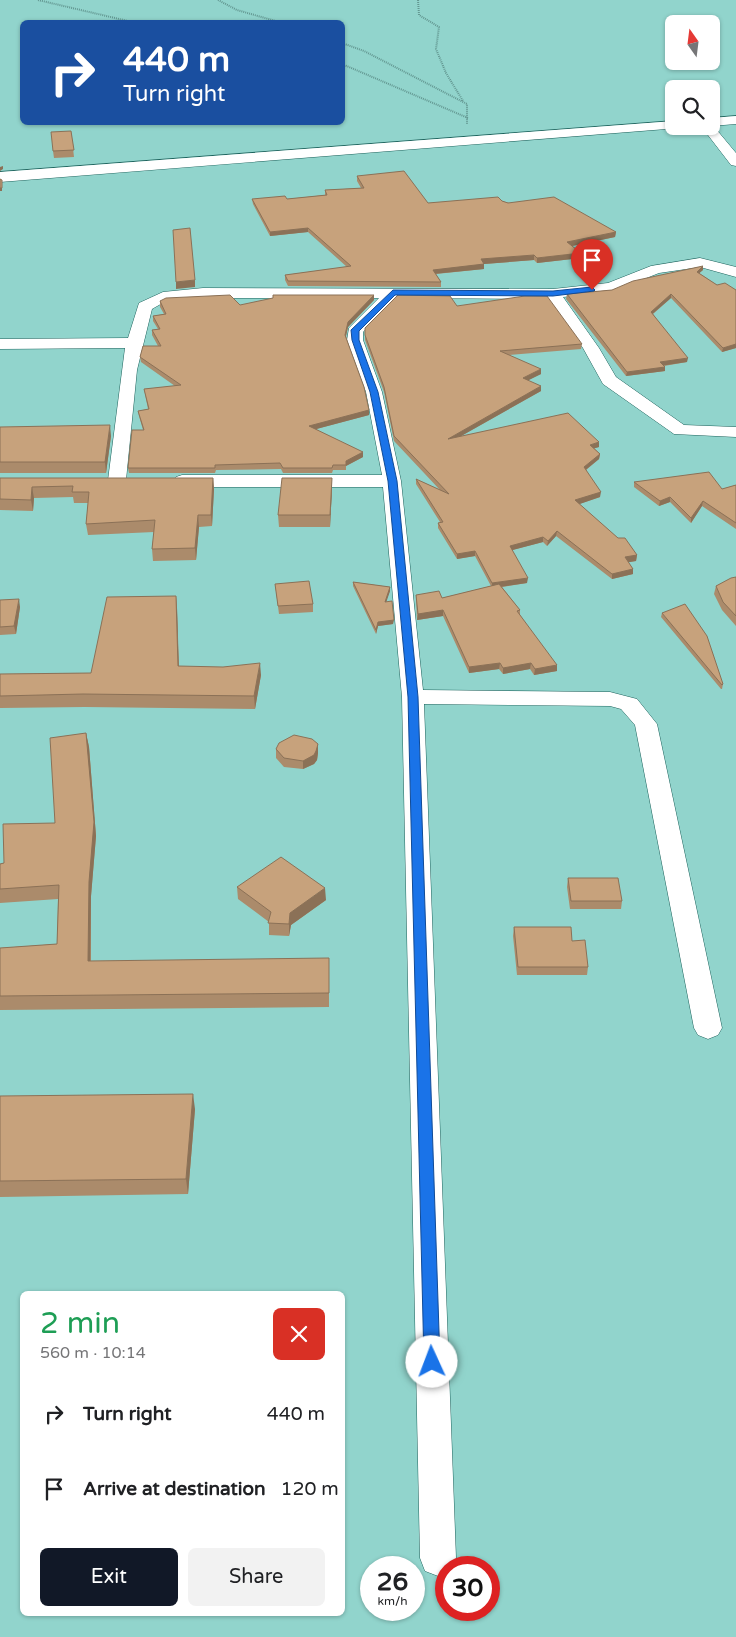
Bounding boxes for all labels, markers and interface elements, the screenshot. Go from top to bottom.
north arrow [665,15,720,70]
map controls [665,15,720,135]
text: 440 m [123,39,230,81]
icon: right [40,40,105,105]
button: search [665,80,720,135]
text: Turn right [123,81,225,107]
pin [571,239,613,290]
icon: arrive [578,246,606,274]
text: 2 min [40,1305,120,1342]
button: close [273,1308,325,1360]
position arrow [405,1335,457,1387]
text: 560 m · 10:14 [40,1343,146,1363]
icon: right [40,1400,68,1428]
text: Turn right [83,1403,171,1425]
text: 440 m [267,1403,325,1425]
icon: arrive [40,1475,68,1503]
text: Arrive at destination [83,1478,266,1500]
text: 120 m [281,1478,339,1500]
button: Exit [40,1548,178,1606]
button: Share [188,1548,325,1606]
speed limit sign: 30 [435,1556,500,1621]
text: 26 [377,1567,408,1597]
text: km/h [377,1594,408,1608]

